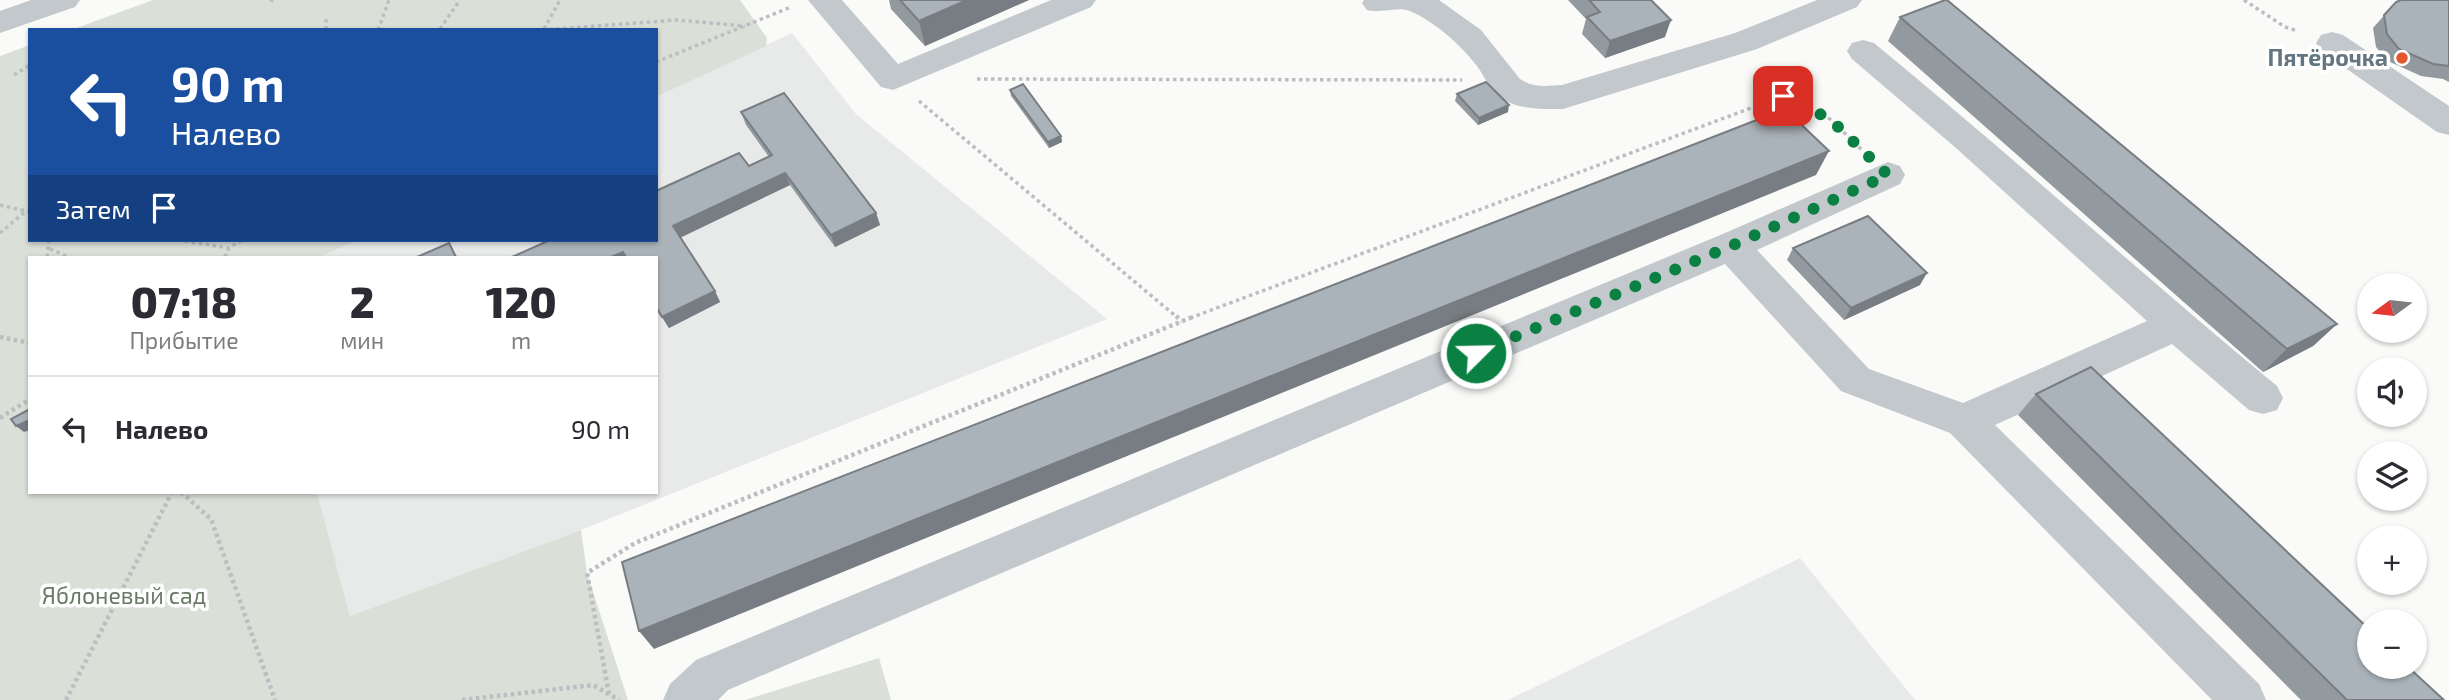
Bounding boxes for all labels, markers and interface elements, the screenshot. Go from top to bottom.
place label: Пятёрочка [2268,43,2388,71]
marker: Пятёрочка [2394,50,2410,66]
text: 90 m [171,53,285,112]
icon: left [56,56,147,147]
pin [1753,66,1813,126]
icon: arrive [1764,77,1802,115]
text: Налево [171,113,281,151]
icon: arrive [145,189,183,227]
text: Затем [56,193,131,224]
north arrow [2357,273,2427,343]
map controls [2357,273,2427,679]
text: 07:18 [131,276,237,326]
text: 2 [350,276,375,326]
text: 120 [486,276,557,326]
position arrow [1439,316,1513,390]
text: Прибытие [129,326,239,354]
text: мин [340,326,384,354]
text: m [511,326,531,354]
button: sound [2357,357,2427,427]
icon: left [56,410,94,448]
text: Налево [115,413,208,444]
text: 90 m [571,413,630,444]
button: layers [2357,441,2427,511]
button: + [2357,525,2427,595]
park label: Яблоневый сад [42,581,206,609]
button: − [2357,609,2427,679]

